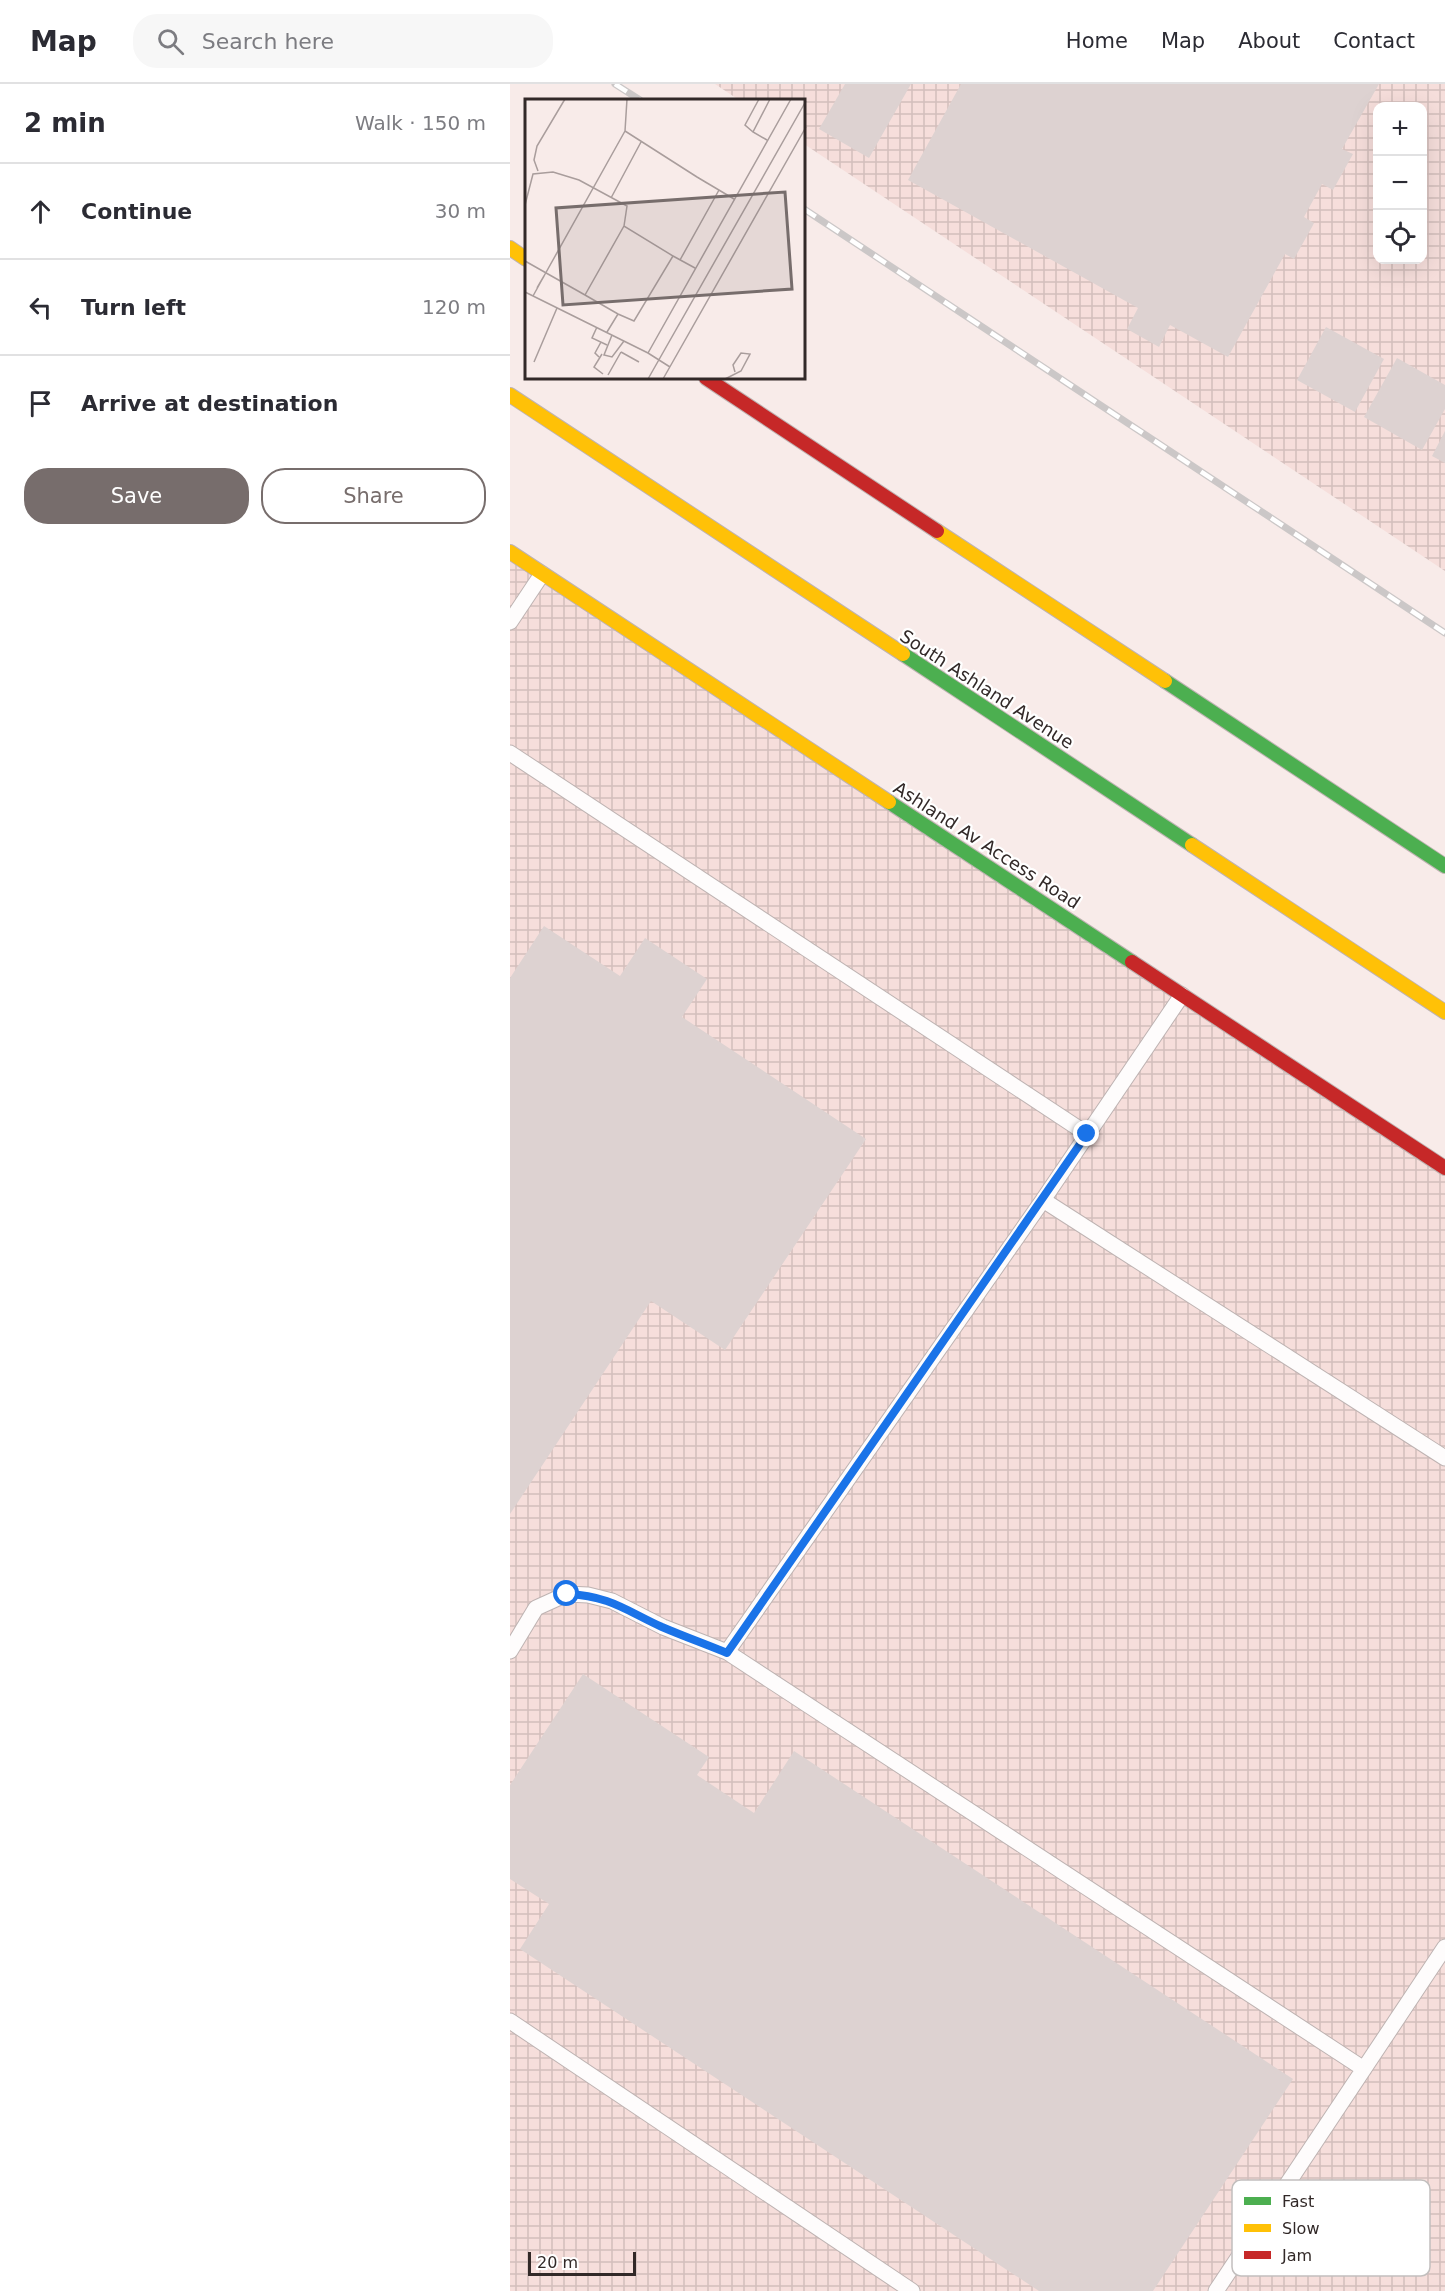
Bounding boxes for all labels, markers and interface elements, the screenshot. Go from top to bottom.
search box [133,14,553,68]
text: Map [30,25,97,58]
icon: search [154,25,187,58]
text: Search here [202,29,334,54]
text: Home [1066,29,1128,53]
text: Map [1161,29,1205,53]
text: About [1238,29,1300,53]
text: Contact [1333,29,1415,53]
inset map [525,99,806,380]
map controls [1373,102,1427,264]
button: + [1373,102,1427,156]
text: 2 min [24,108,106,138]
text: Walk · 150 m [355,111,486,135]
button: − [1373,156,1427,210]
icon: ahead [24,195,57,228]
text: Continue [81,199,192,224]
text: 30 m [435,199,486,223]
button: locate [1373,210,1427,264]
icon: left [24,291,57,324]
text: Turn left [81,295,186,320]
text: 120 m [422,295,486,319]
icon: arrive [24,387,57,420]
text: Arrive at destination [81,391,338,416]
button: Save [24,468,249,524]
button: Share [261,468,486,524]
street label: South Ashland Avenue [896,625,1078,753]
street label: Ashland Av Access Road [890,777,1084,913]
route end [1073,1120,1099,1146]
route start [553,1580,579,1606]
legend [1232,2180,1430,2276]
text: Fast [1282,2192,1314,2211]
text: Slow [1282,2219,1319,2238]
text: Jam [1281,2246,1312,2265]
scale bar [528,2249,636,2276]
text: 20 m [537,2253,578,2272]

